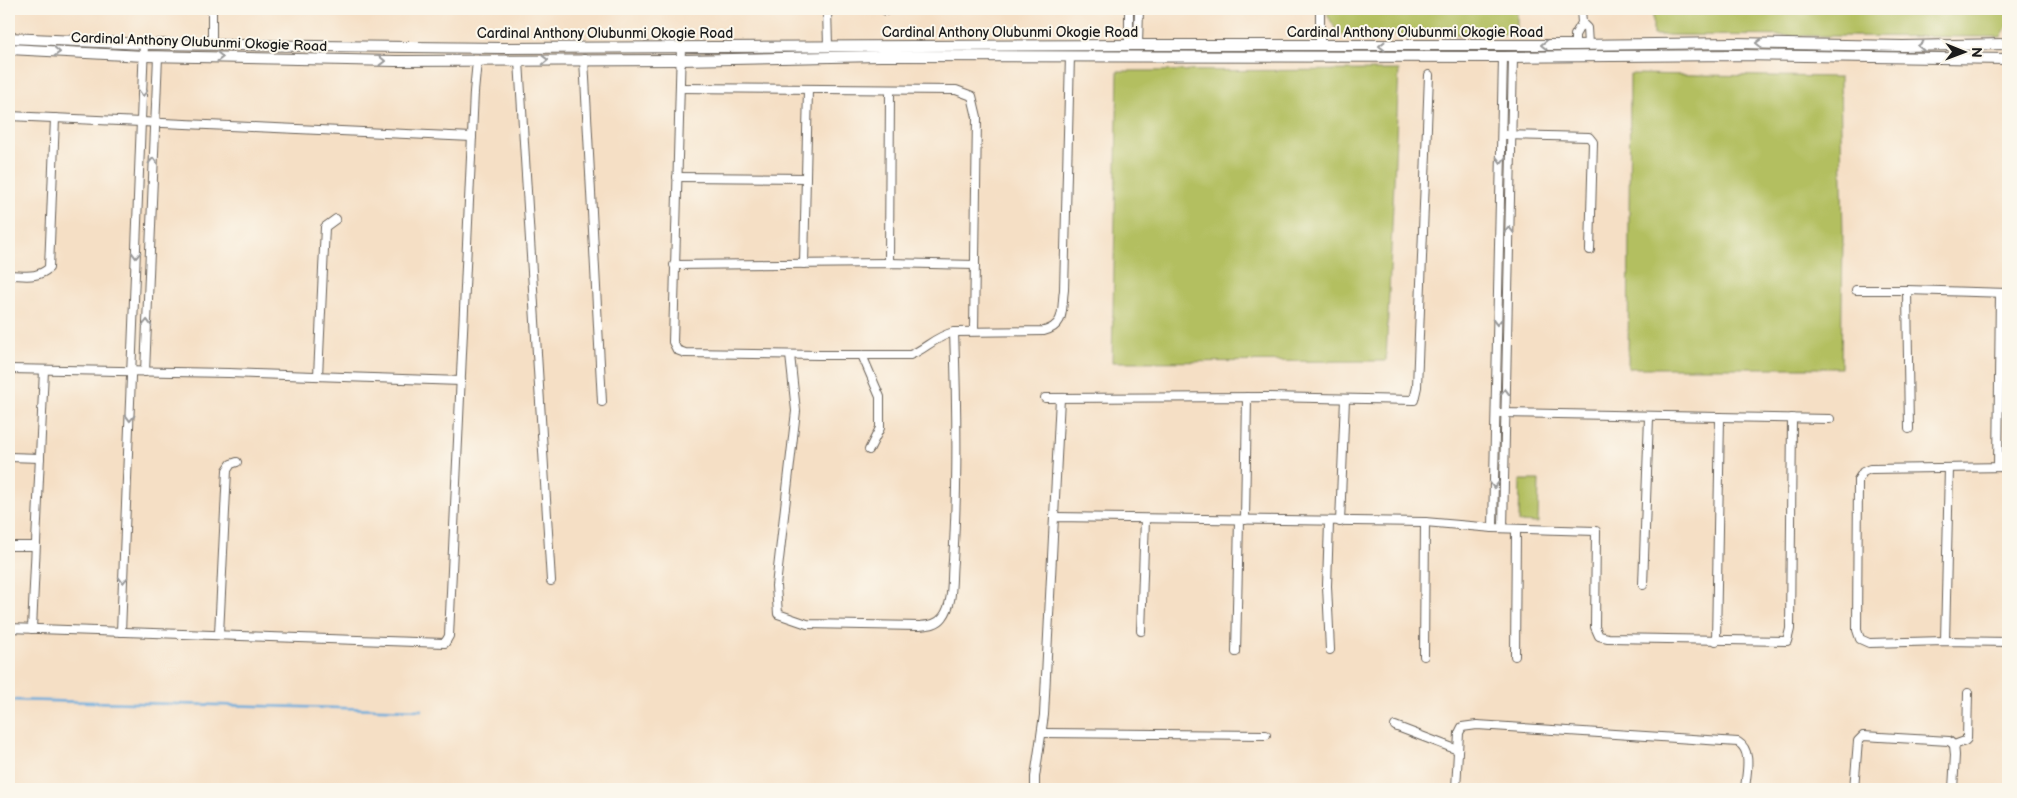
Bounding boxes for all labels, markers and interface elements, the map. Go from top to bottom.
street label: Cardinal Anthony Olubunmi Okogie Road [882,24,1138,41]
street label: Cardinal Anthony Olubunmi Okogie Road [1287,24,1543,41]
street label: Cardinal Anthony Olubunmi Okogie Road [477,25,733,42]
north arrow [1940,28,1990,78]
street label: Cardinal Anthony Olubunmi Okogie Road [71,29,327,55]
one-way arrow [1755,38,1762,48]
one-way arrow [1540,40,1548,50]
one-way arrow [1917,40,1925,51]
one-way arrow [1377,41,1385,51]
one-way arrow [54,46,62,57]
text: N [1968,47,1985,58]
one-way arrow [216,52,224,62]
one-way arrow [379,55,387,66]
one-way arrow [541,55,549,66]
one-way arrow [138,90,148,97]
one-way arrow [1496,156,1506,164]
one-way arrow [148,157,158,164]
one-way arrow [1504,225,1514,233]
one-way arrow [131,252,142,260]
one-way arrow [142,319,152,327]
one-way arrow [1492,319,1503,327]
one-way arrow [1500,388,1510,396]
one-way arrow [124,414,135,422]
one-way arrow [1489,482,1499,489]
one-way arrow [118,576,129,584]

